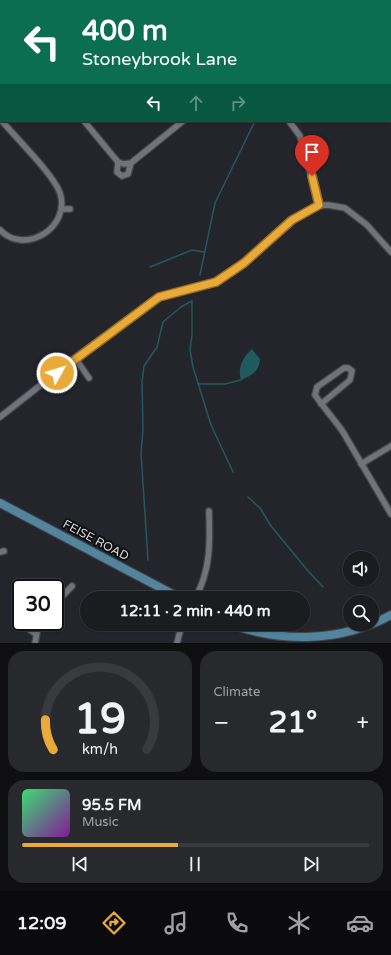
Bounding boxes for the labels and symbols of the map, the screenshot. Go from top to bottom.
pin [295,135,329,176]
position arrow [36,352,78,394]
street label: FEISE ROAD [61,517,131,563]
speed limit sign: 30 [12,579,64,631]

